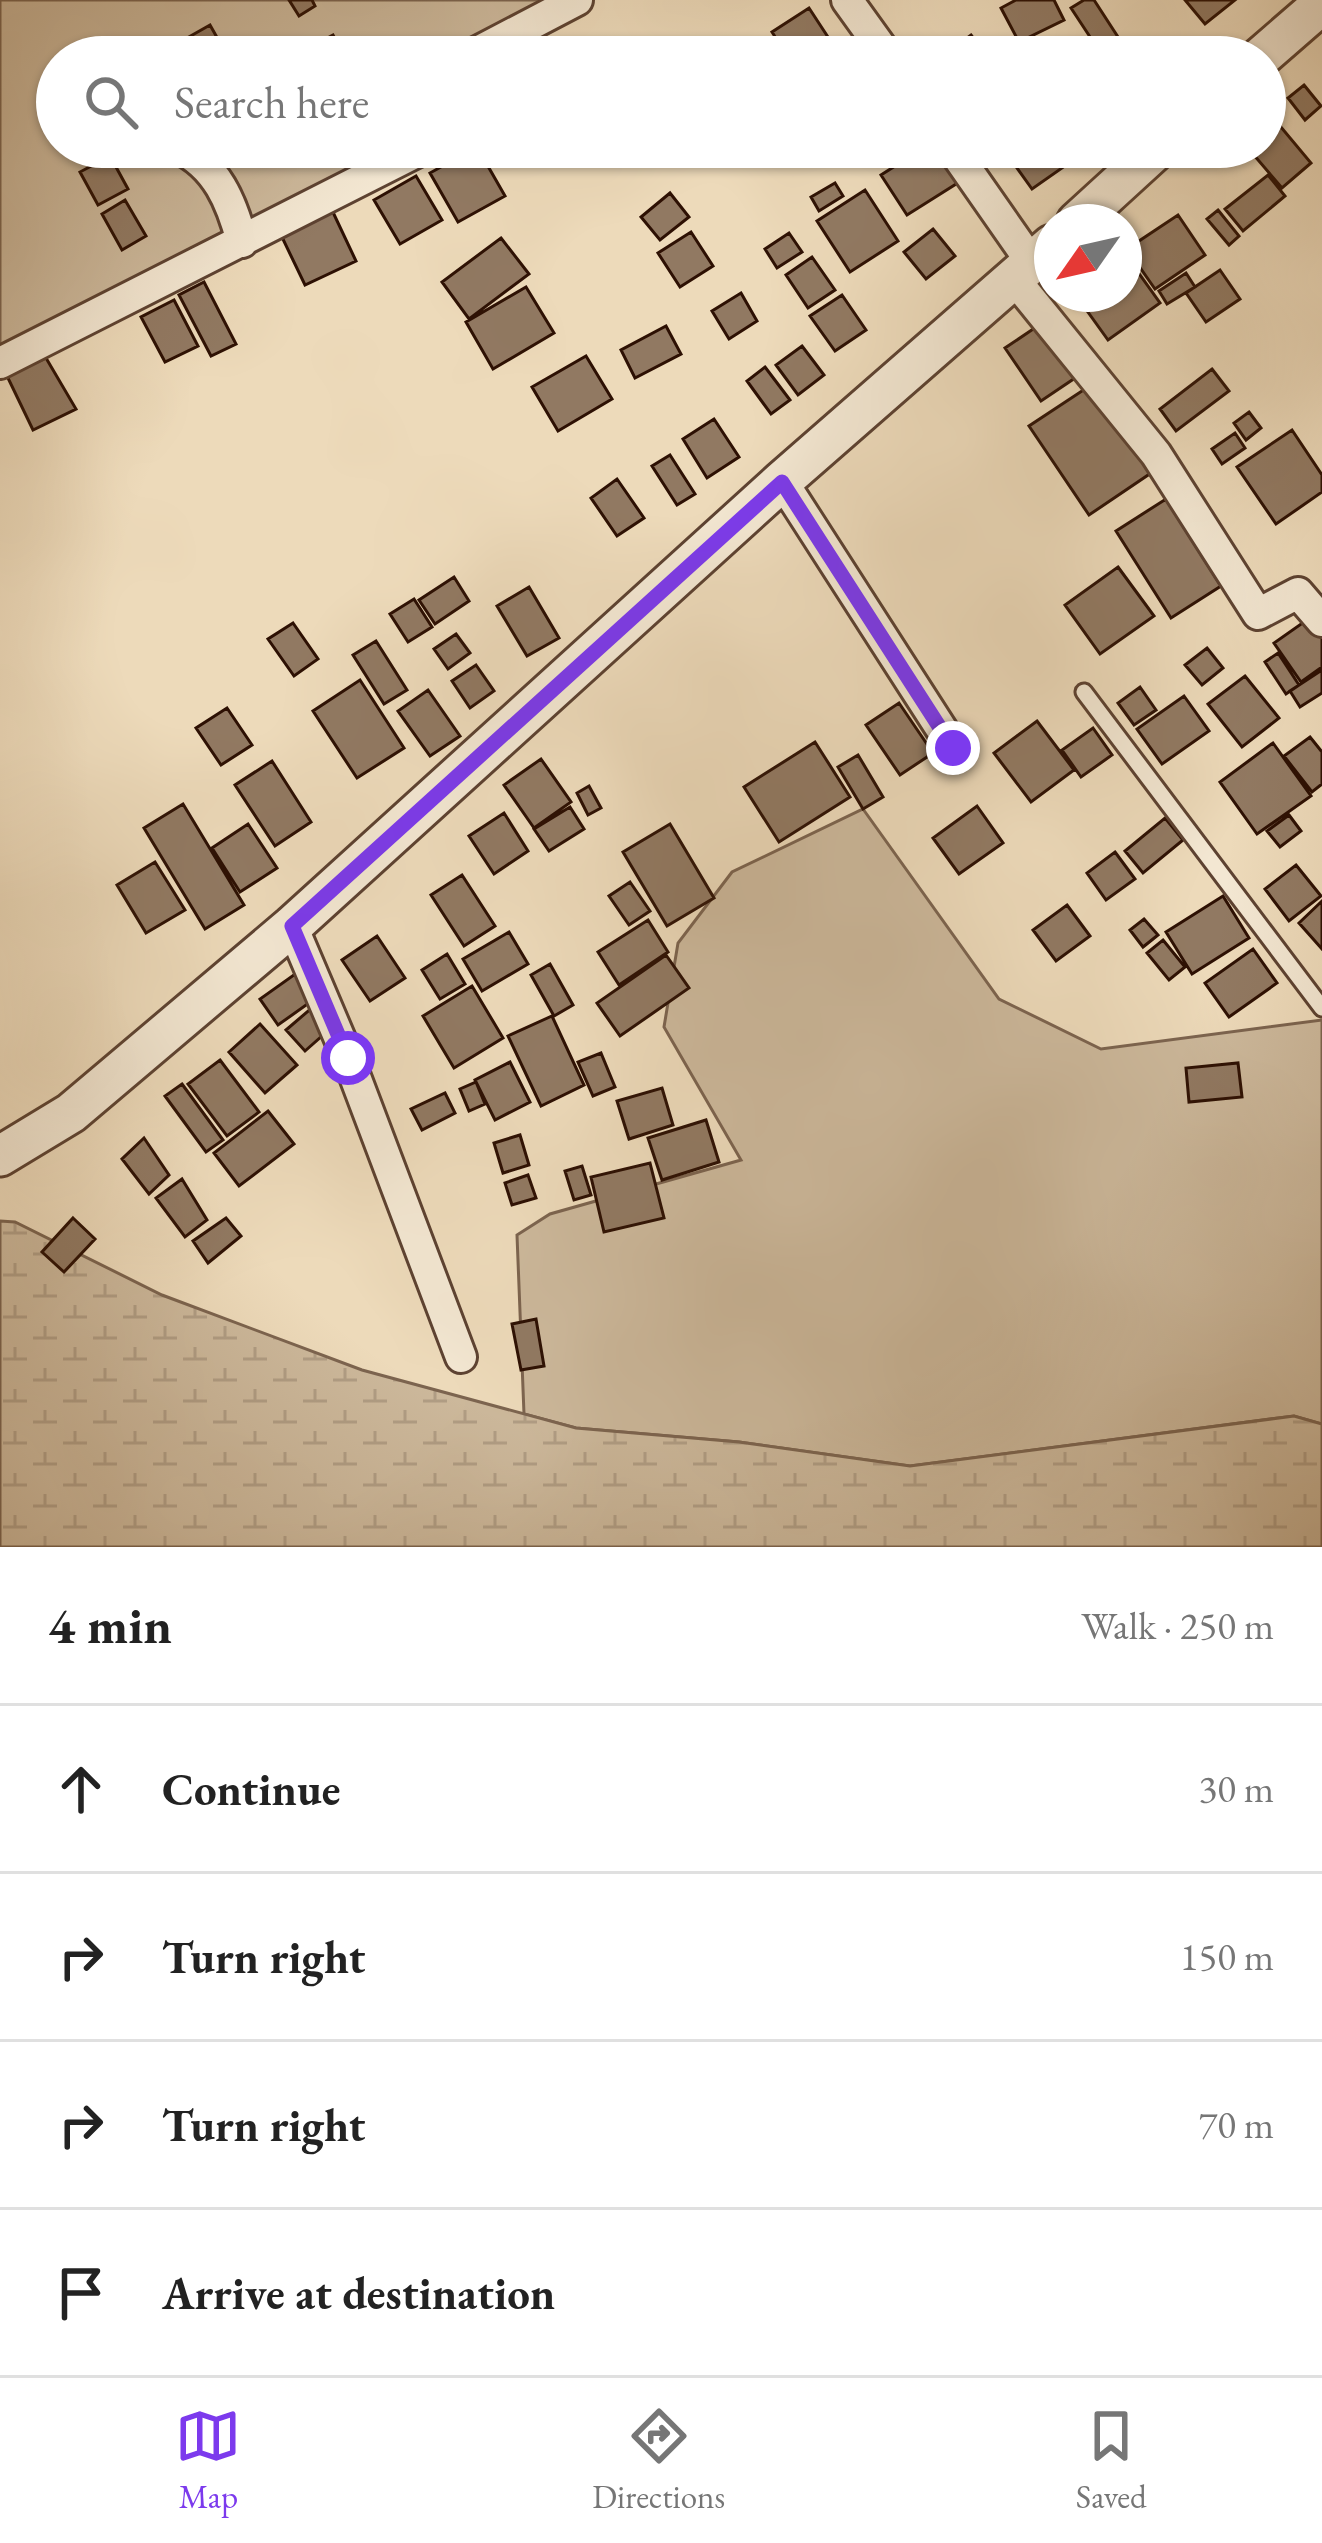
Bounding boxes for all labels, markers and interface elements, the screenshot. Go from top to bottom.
search box [36,36,1286,168]
icon: search [78,69,144,135]
text: Search here [174,73,369,131]
north arrow [1034,204,1142,312]
route end [926,721,980,775]
route start [321,1031,375,1085]
text: 4 min [48,1592,172,1658]
text: Walk · 250 m [1081,1600,1274,1651]
icon: ahead [48,1756,114,1822]
text: Continue [162,1760,340,1818]
text: 30 m [1198,1763,1274,1814]
icon: right [48,1924,114,1990]
text: Turn right [162,1928,365,1986]
text: 150 m [1180,1931,1274,1982]
icon: right [48,2092,114,2158]
text: Turn right [162,2096,365,2154]
text: 70 m [1198,2099,1274,2150]
icon: arrive [48,2260,114,2326]
text: Arrive at destination [162,2264,555,2322]
tab: Map [175,2403,241,2518]
tab: Directions [592,2403,725,2518]
tab: Saved [1076,2403,1147,2518]

